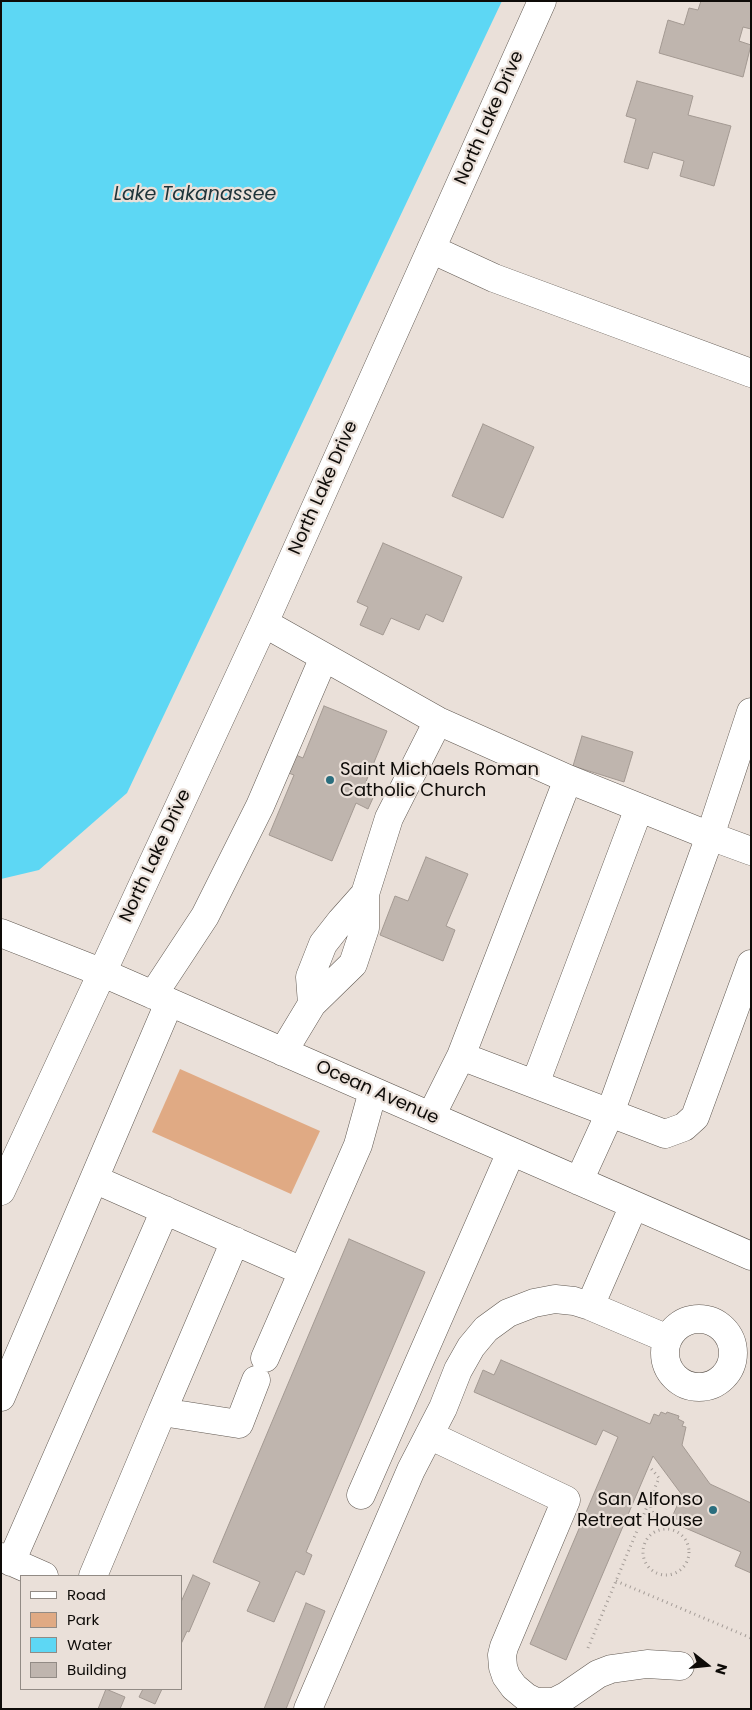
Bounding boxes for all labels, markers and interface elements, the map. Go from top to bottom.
street label: North Lake Drive [451,48,529,188]
water label: Lake Takanassee [114,184,276,206]
street label: North Lake Drive [285,418,363,558]
place label: Saint Michaels Roman Catholic Church [340,759,539,802]
marker: Saint Michaels Roman Catholic Church [324,774,336,786]
street label: North Lake Drive [116,786,196,926]
street label: Ocean Avenue [312,1056,442,1130]
place label: San Alfonso Retreat House [577,1489,703,1532]
marker: San Alfonso Retreat House [707,1504,719,1516]
legend [20,1575,182,1690]
text: Road [67,1584,106,1605]
text: Park [67,1609,99,1630]
text: Water [67,1634,112,1655]
north arrow [682,1640,732,1690]
text: Building [67,1659,127,1680]
text: N [710,1661,732,1677]

